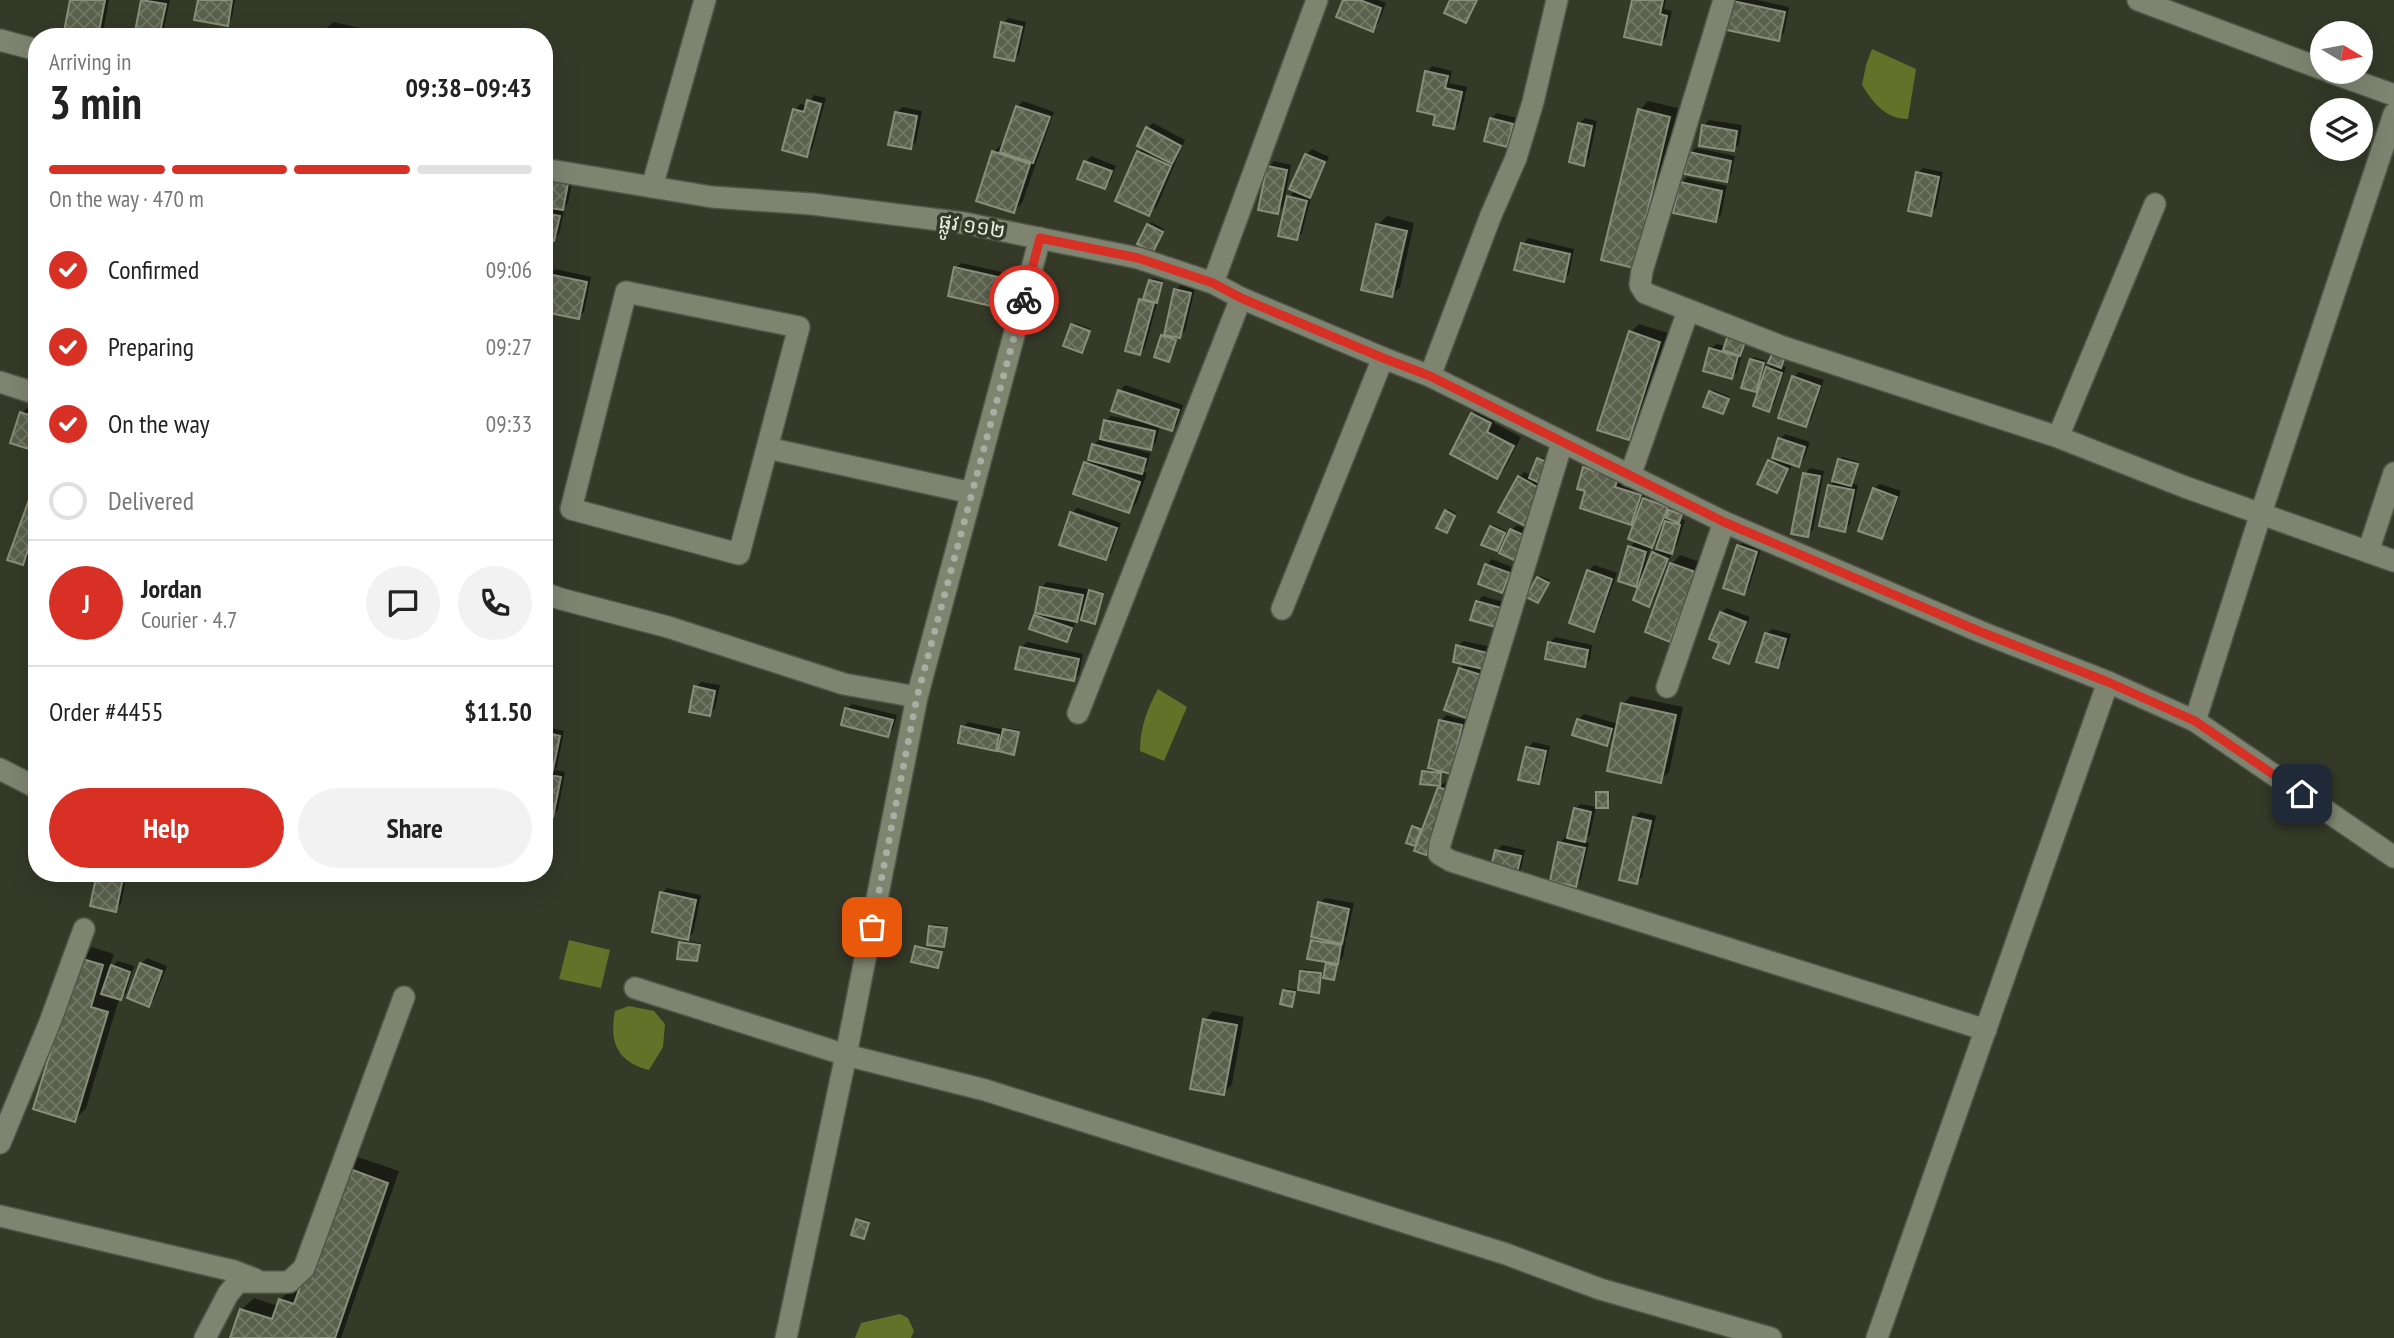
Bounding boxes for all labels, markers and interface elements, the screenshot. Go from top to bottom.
north arrow [2310,21,2373,84]
map controls [2310,21,2373,161]
text: Arriving in [49,47,131,76]
text: 09:38–09:43 [405,71,532,104]
text: 3 min [49,72,142,132]
button: layers [2310,98,2373,161]
text: On the way · 470 m [49,184,204,213]
street label: ផ្លូវ ១១២ [936,207,1007,250]
icon: check [49,251,87,289]
text: Confirmed [108,253,199,286]
text: 09:06 [486,255,532,284]
courier [989,265,1059,335]
icon: bike [1005,281,1043,319]
icon: check [49,328,87,366]
text: Preparing [108,330,194,363]
text: 09:27 [486,332,532,361]
icon: check [49,405,87,443]
text: On the way [108,407,210,440]
text: 09:33 [486,409,532,438]
text: Delivered [108,484,194,517]
button: chat [366,566,440,640]
button: phone [458,566,532,640]
text: Jordan [141,572,202,605]
text: J [82,587,90,620]
text: Courier · 4.7 [141,605,237,634]
text: Order #4455 [49,695,164,728]
text: $11.50 [464,695,532,728]
pin [2272,764,2332,824]
icon: home [2283,775,2321,813]
button: Help [49,788,284,868]
button: Share [298,788,532,868]
pin [842,897,902,957]
icon: bag [853,908,891,946]

